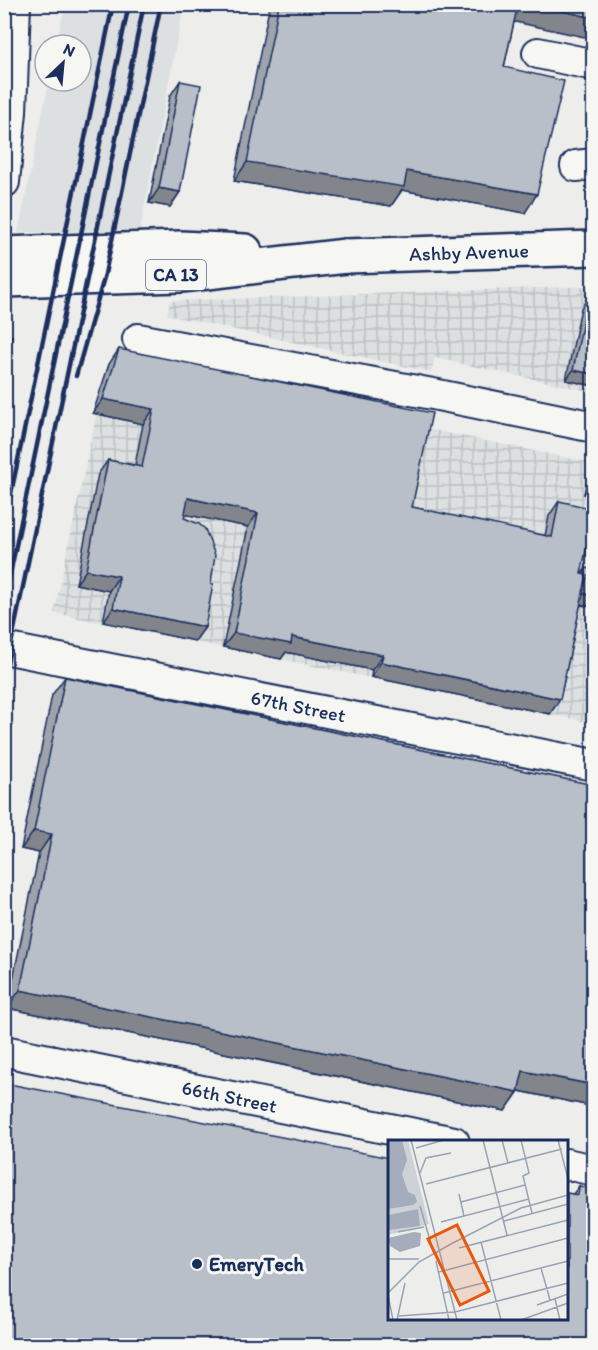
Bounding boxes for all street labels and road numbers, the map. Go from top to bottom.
street label: Ashby Avenue [409,238,529,266]
road number: CA 13 [146,260,206,290]
street label: 67th Street [249,685,348,728]
street label: 66th Street [180,1075,280,1118]

